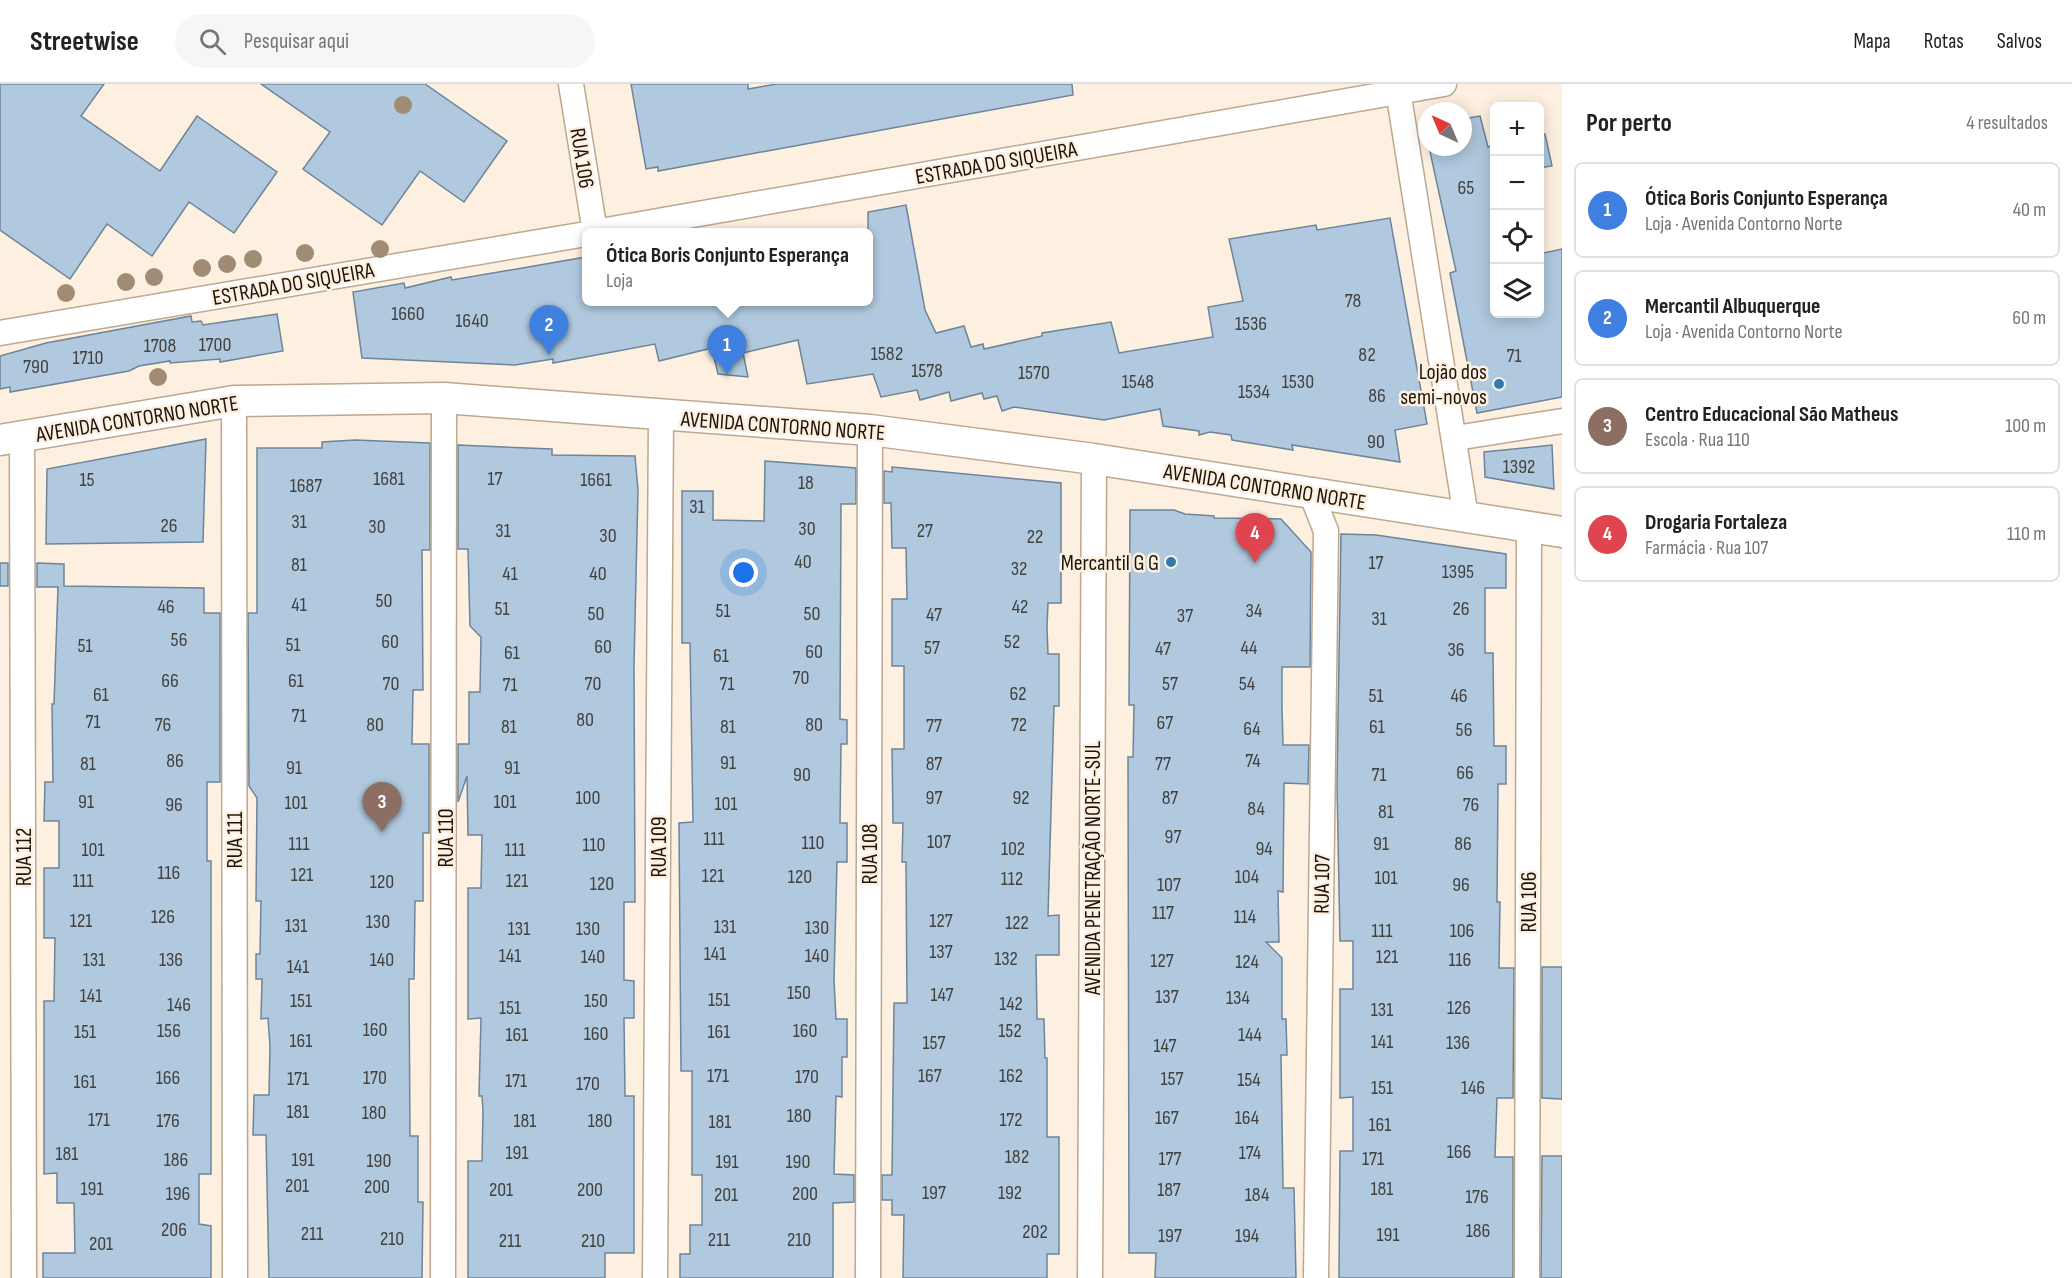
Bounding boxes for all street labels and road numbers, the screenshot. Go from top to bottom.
street label: RUA 106 [563,126,600,190]
street label: ESTRADA DO SIQUEIRA [913,136,1080,191]
street label: ESTRADA DO SIQUEIRA [210,257,377,312]
street label: AVENIDA CONTORNO NORTE [33,390,240,449]
street label: AVENIDA CONTORNO NORTE [679,406,886,447]
street label: AVENIDA CONTORNO NORTE [1161,458,1368,517]
street label: AVENIDA PENETRAÇÃO NORTE-SUL [1080,741,1107,996]
street label: RUA 110 [433,809,460,867]
street label: RUA 111 [222,811,249,868]
street label: RUA 109 [646,817,673,877]
street label: RUA 108 [857,824,884,884]
street label: RUA 112 [11,828,38,886]
street label: RUA 107 [1308,854,1337,914]
street label: RUA 106 [1516,872,1543,932]

